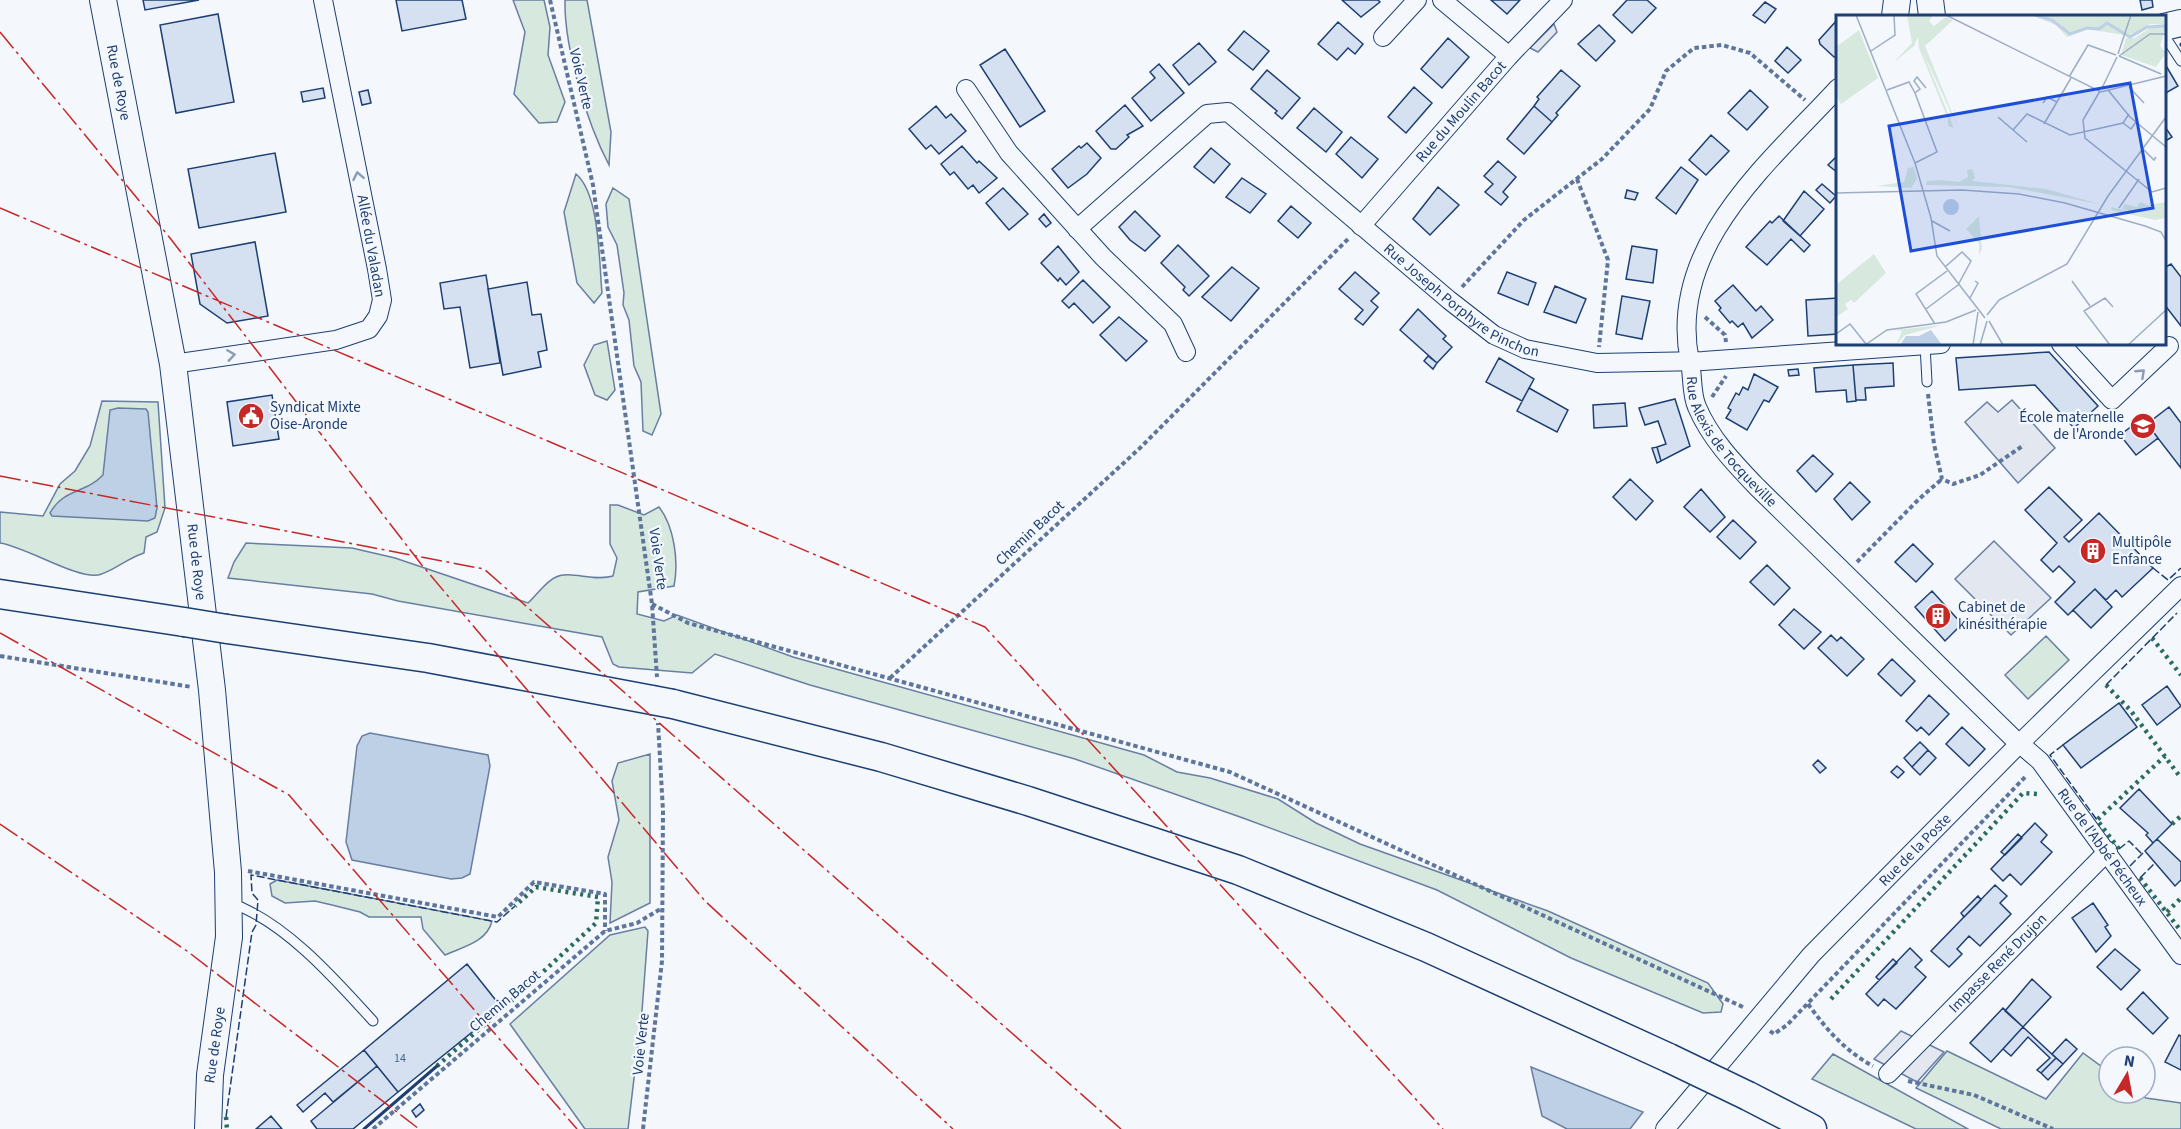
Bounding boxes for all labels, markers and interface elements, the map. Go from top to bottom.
inset map [1836,15,2166,345]
street label: Rue de Roye [101,43,136,122]
street label: Voie Verte [564,46,598,112]
street label: Rue du Moulin Bacot [1411,56,1511,167]
one-way arrow [352,171,365,181]
street label: Allée du Valadan [352,193,390,299]
street label: Rue Joseph Porphyre Pinchon [1379,238,1541,362]
one-way arrow [226,350,235,362]
one-way arrow [2134,369,2144,380]
street label: Rue Alexis de Tocqueville [1681,375,1782,512]
place label: Syndicat Mixte Oise-Aronde [270,397,361,435]
public building icon: Syndicat Mixte Oise-Aronde [236,401,266,431]
place label: École maternelle de l'Aronde [2019,407,2124,445]
school or university icon: École maternelle de l'Aronde [2128,411,2158,441]
street label: Chemin Bacot [991,496,1069,570]
street label: Rue de Roye [182,523,212,601]
street label: Voie Verte [643,527,673,591]
place label: Multipôle Enfance [2112,532,2171,570]
building icon: Multipôle Enfance [2078,536,2108,566]
place label: Cabinet de kinésithérapie [1958,597,2047,635]
building icon: Cabinet de kinésithérapie [1923,601,1953,631]
street label: Rue de l'Abbé Pécheux [2053,784,2153,910]
street label: Rue de la Poste [1874,809,1956,891]
street label: Impasse René Drujon [1944,908,2052,1017]
street label: Chemin Bacot [465,965,545,1037]
street label: Rue de Roye [199,1006,231,1084]
street label: Voie Verte [627,1012,655,1076]
north arrow [2097,1045,2157,1105]
text: N [2122,1049,2137,1073]
house number: 14 [394,1050,406,1067]

